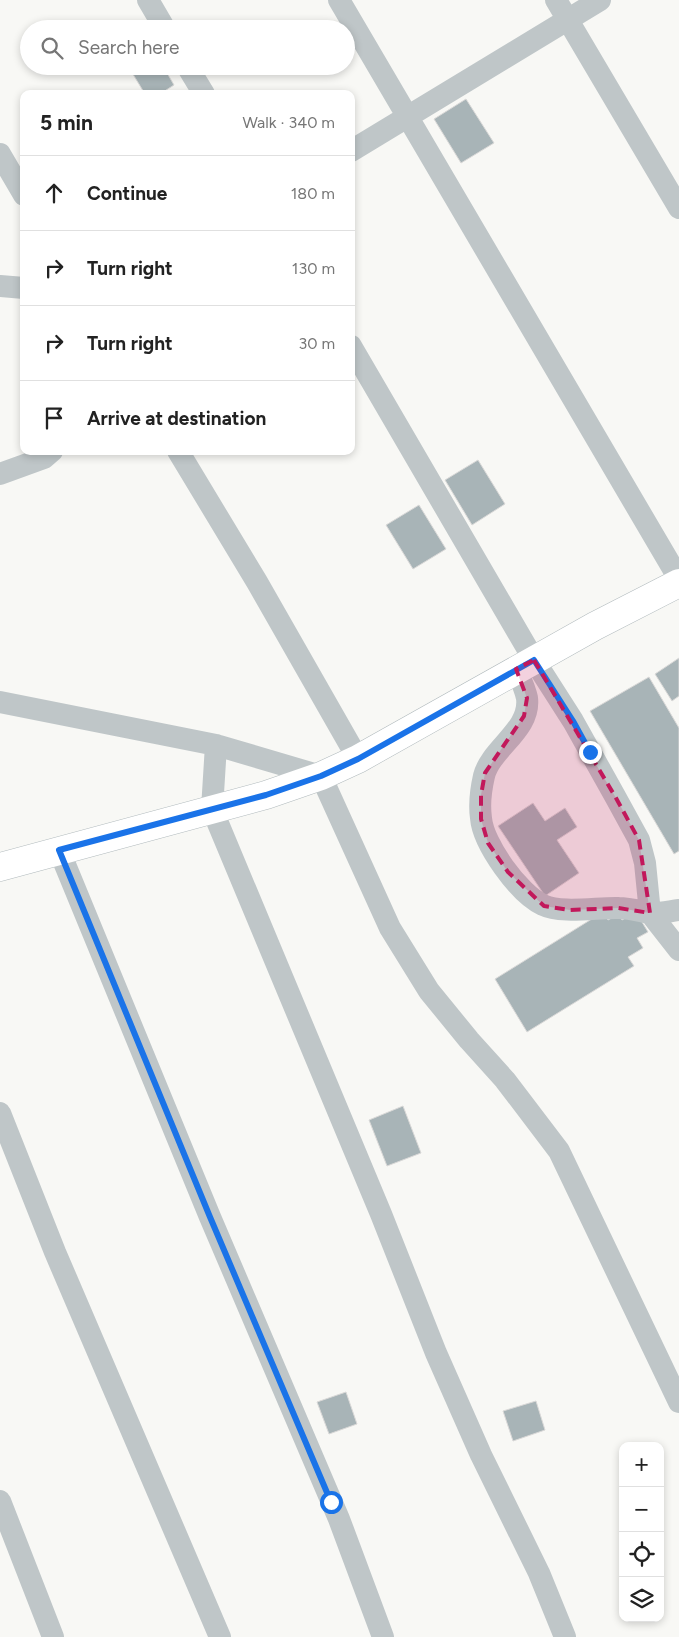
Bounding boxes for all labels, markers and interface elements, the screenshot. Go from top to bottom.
search box [20,20,355,75]
icon: search [38,34,66,62]
text: Search here [78,36,180,59]
text: 5 min [40,110,93,135]
text: Walk · 340 m [242,113,335,132]
icon: ahead [40,179,68,207]
text: Continue [87,182,167,205]
text: 180 m [291,184,335,203]
icon: right [40,254,68,282]
text: Turn right [87,257,173,280]
text: 130 m [292,259,335,278]
icon: right [40,329,68,357]
text: Turn right [87,332,173,355]
text: 30 m [298,334,335,353]
icon: arrive [40,404,68,432]
text: Arrive at destination [87,407,266,430]
route end [579,741,602,764]
map controls [619,1442,664,1622]
button: + [619,1442,664,1487]
button: − [619,1487,664,1532]
route start [320,1491,343,1514]
button: locate [619,1532,664,1577]
button: layers [619,1577,664,1622]

